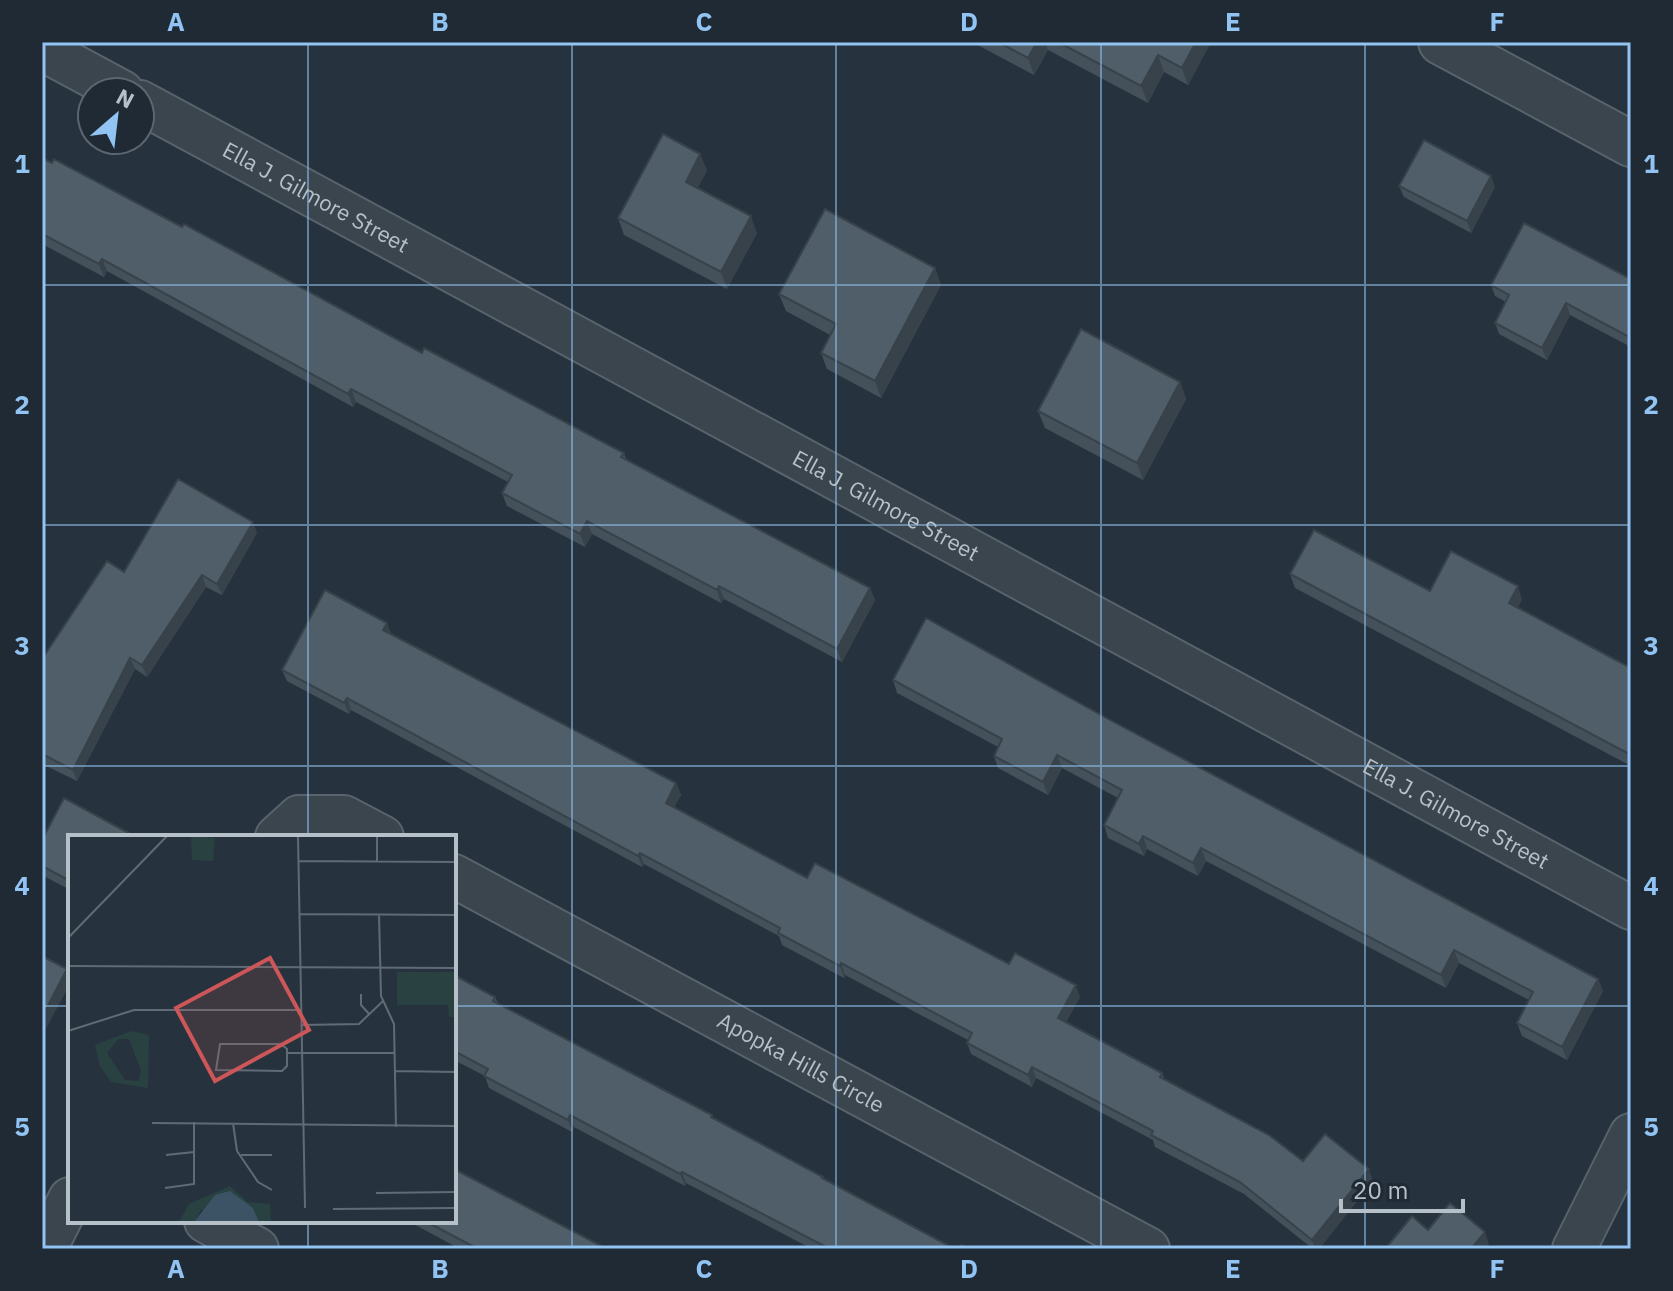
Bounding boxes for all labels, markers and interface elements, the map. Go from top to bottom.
text: A [167,4,185,38]
text: B [431,4,449,38]
text: C [696,4,713,38]
text: D [960,4,978,38]
text: E [1225,4,1241,38]
text: F [1489,4,1505,38]
north arrow [76,76,156,156]
text: N [112,81,139,114]
street label: Ella J. Gilmore Street [218,135,414,259]
text: 1 [14,146,30,180]
text: 1 [1643,146,1659,180]
text: 2 [14,387,30,421]
text: 2 [1643,387,1659,421]
street label: Ella J. Gilmore Street [788,443,984,567]
text: 3 [14,628,30,662]
text: 3 [1643,628,1659,662]
street label: Ella J. Gilmore Street [1358,751,1554,875]
inset map [68,835,456,1223]
text: 4 [14,868,30,902]
text: 4 [1643,868,1659,902]
street label: Apopka Hills Circle [713,1005,890,1119]
text: 5 [14,1109,30,1143]
text: 5 [1643,1109,1659,1143]
scale bar [1341,1163,1463,1213]
text: 20 m [1353,1174,1408,1206]
text: A [167,1251,185,1285]
text: B [431,1251,449,1285]
text: C [696,1251,713,1285]
text: D [960,1251,978,1285]
text: E [1225,1251,1241,1285]
text: F [1489,1251,1505,1285]

